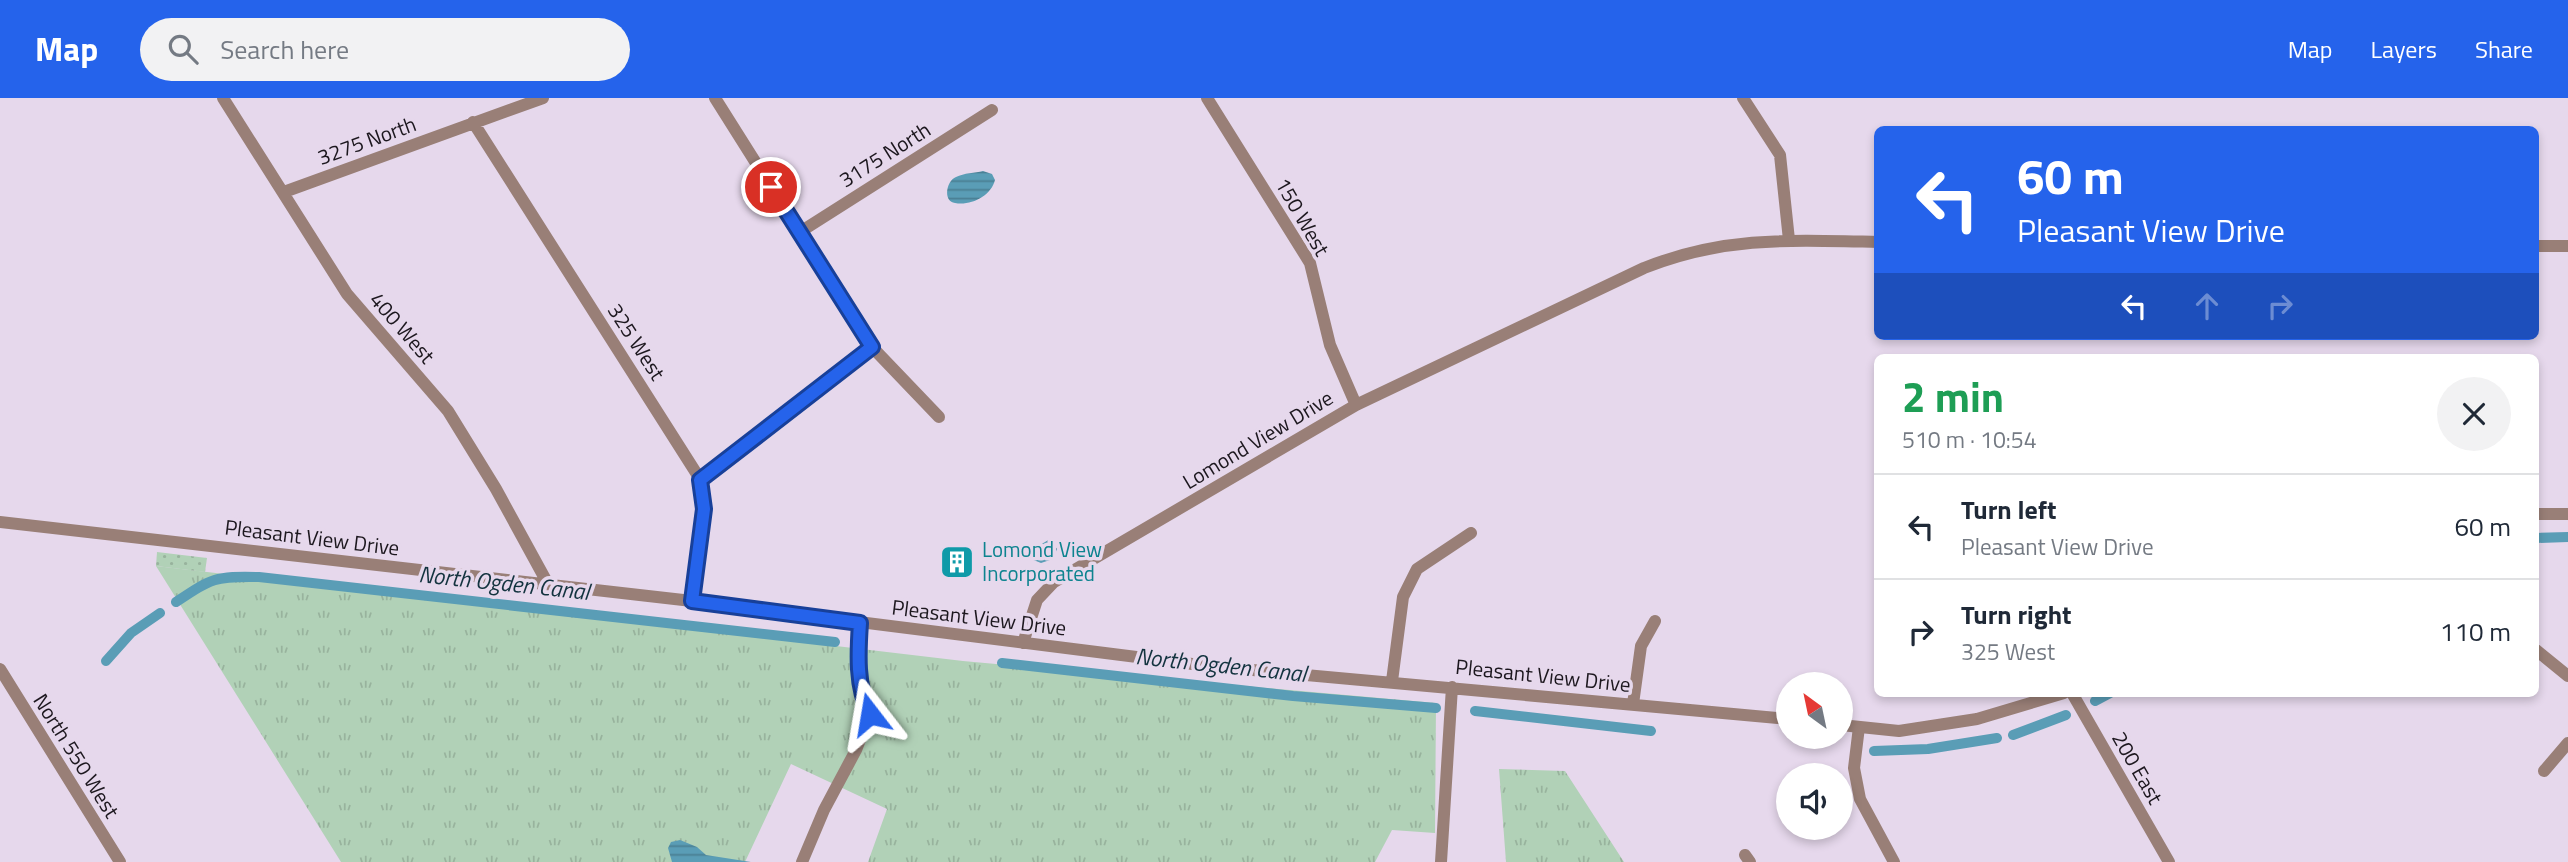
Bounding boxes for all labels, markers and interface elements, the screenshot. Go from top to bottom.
search box [140,18,630,81]
text: Map [35,24,98,74]
icon: search [164,30,202,68]
text: Search here [220,30,349,69]
text: Map [2288,31,2333,67]
text: Layers [2371,31,2437,67]
text: Share [2475,31,2533,67]
street label: 3275 North [313,107,420,173]
street label: 3175 North [832,113,937,195]
text: 60 m [2017,138,2124,213]
icon: left [1902,154,1993,245]
pin [741,157,801,217]
icon: arrive [752,168,790,206]
street label: 150 West [1268,171,1338,262]
text: Pleasant View Drive [2017,206,2285,254]
street label: 400 West [363,284,443,371]
icon: left [2115,287,2153,325]
icon: ahead [2188,287,2226,325]
icon: right [2261,287,2299,325]
street label: 325 West [600,297,674,387]
text: 2 min [1902,364,2004,428]
button: close [2437,377,2511,451]
street label: Lomond View Drive [1176,382,1339,497]
text: 510 m · 10:54 [1902,422,2037,457]
text: Turn left [1961,490,2056,529]
text: 60 m [2454,507,2511,546]
icon: left [1902,508,1940,546]
street label: Pleasant View Drive [223,510,401,564]
text: Pleasant View Drive [1961,529,2154,564]
place label: Lomond View Incorporated [982,533,1102,589]
building icon: Lomond View Incorporated [938,543,976,581]
water label: North Ogden Canal [417,556,594,609]
street label: Pleasant View Drive [890,590,1068,644]
text: Turn right [1961,595,2072,634]
text: 110 m [2440,612,2511,651]
icon: right [1902,613,1940,651]
text: 325 West [1961,634,2055,669]
water label: North Ogden Canal [1134,638,1311,691]
street label: Pleasant View Drive [1454,650,1632,700]
north arrow [1776,672,1853,749]
map controls [1776,672,1853,840]
position arrow [833,677,907,751]
street label: North 550 West [26,687,128,824]
street label: 200 East [2104,725,2172,810]
button: sound [1776,763,1853,840]

